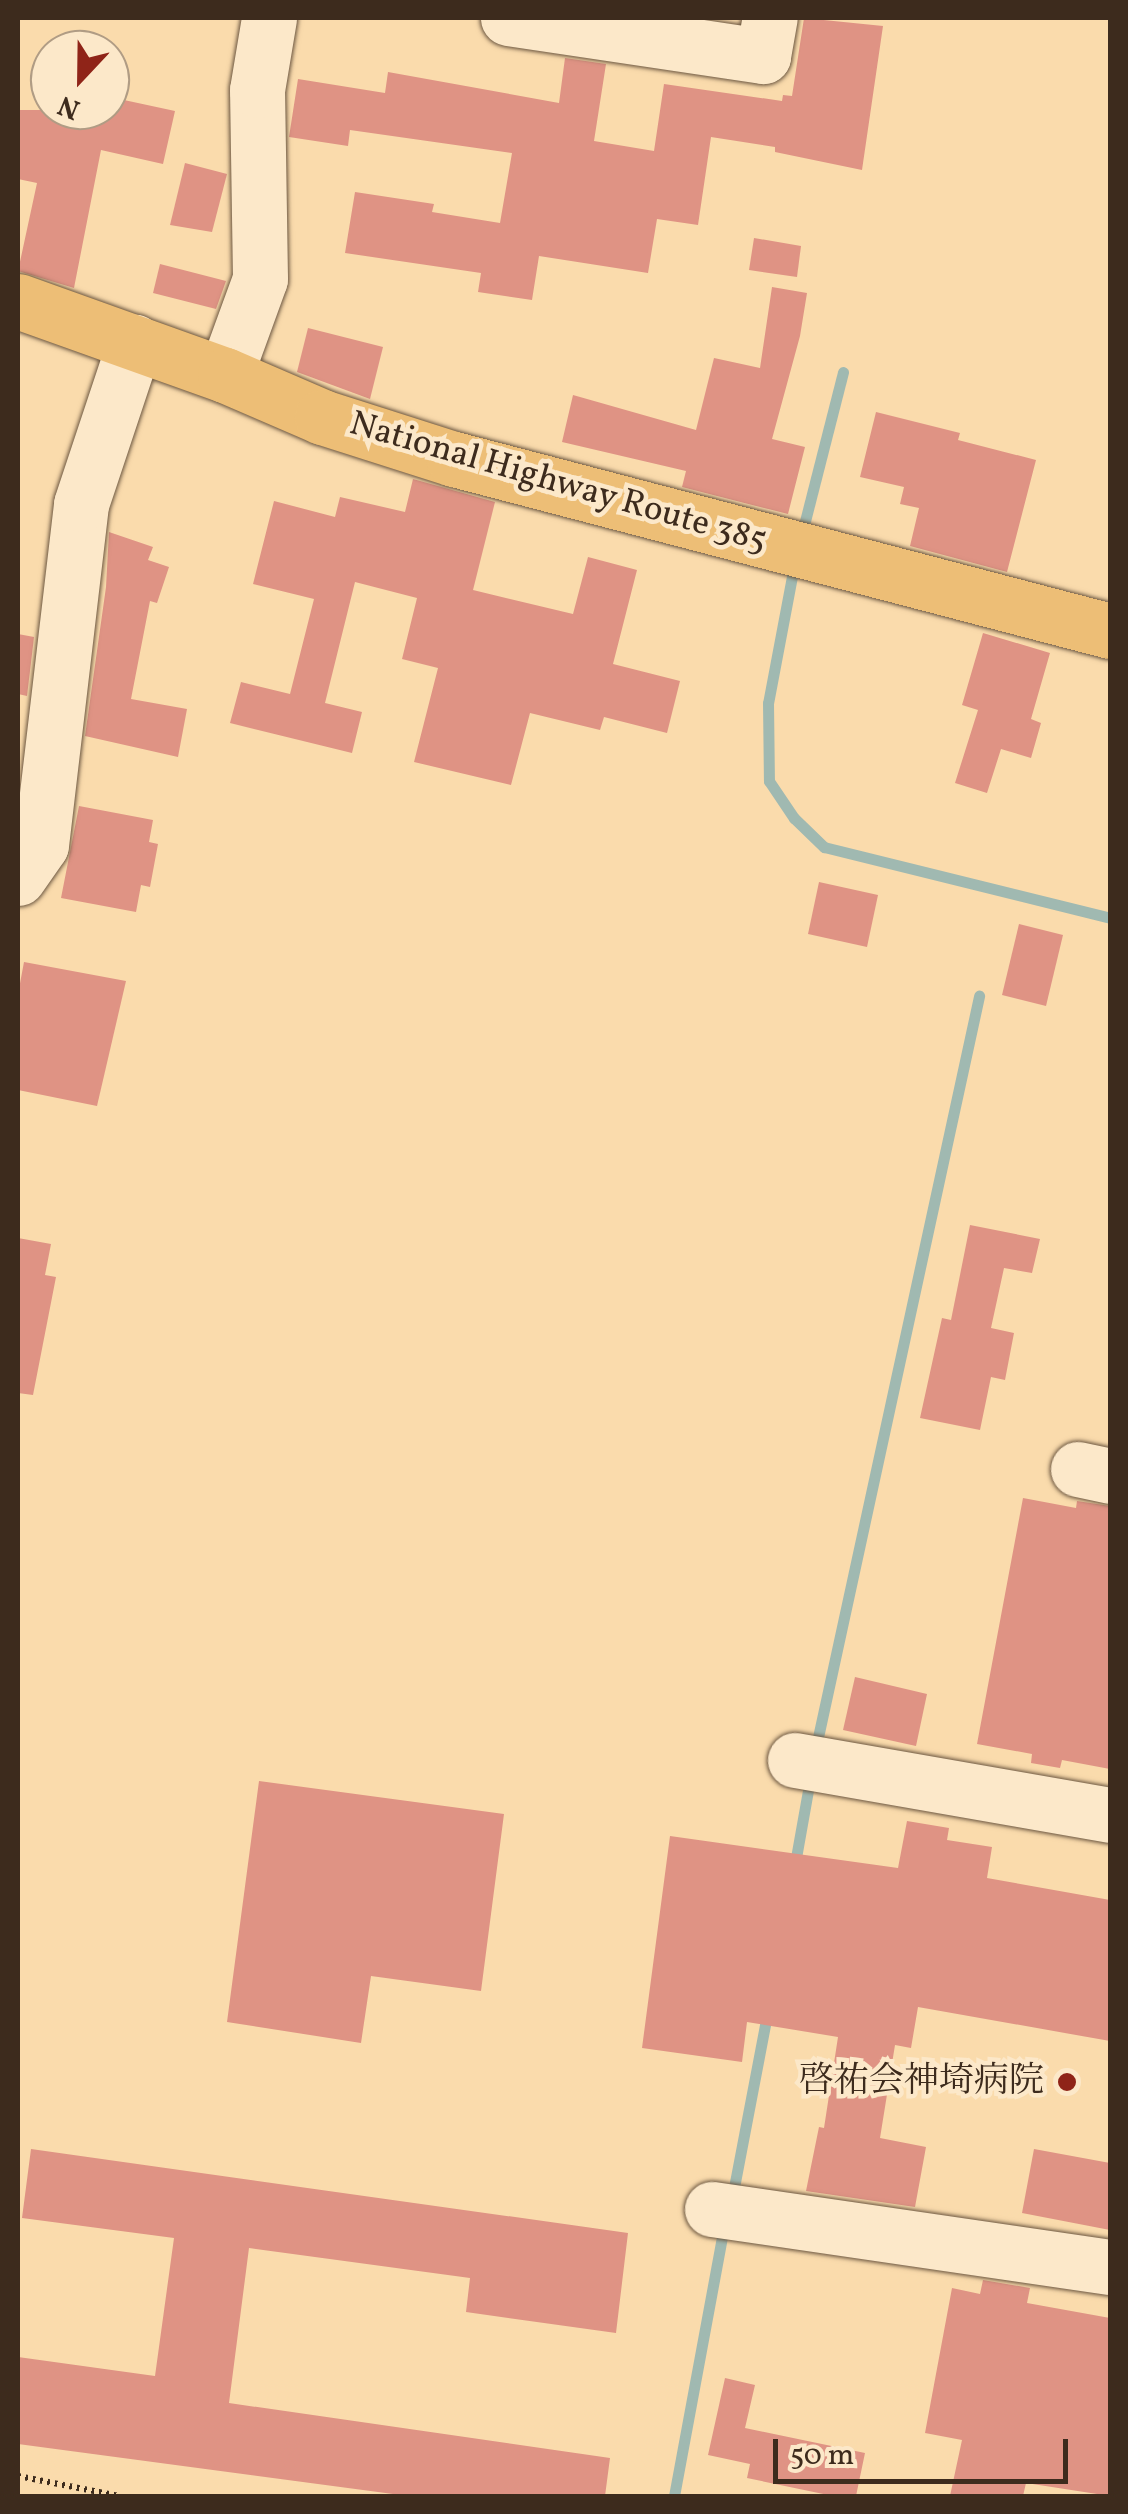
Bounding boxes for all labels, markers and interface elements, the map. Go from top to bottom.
north arrow [30,30,130,130]
text: N [53,85,86,128]
street label: National Highway Route 385 [344,403,772,563]
place label: 啓祐会神埼病院 [799,2061,1044,2103]
marker: 啓祐会神埼病院 [1054,2069,1080,2095]
scale bar [778,2419,1073,2481]
text: 50 m [790,2435,854,2477]

